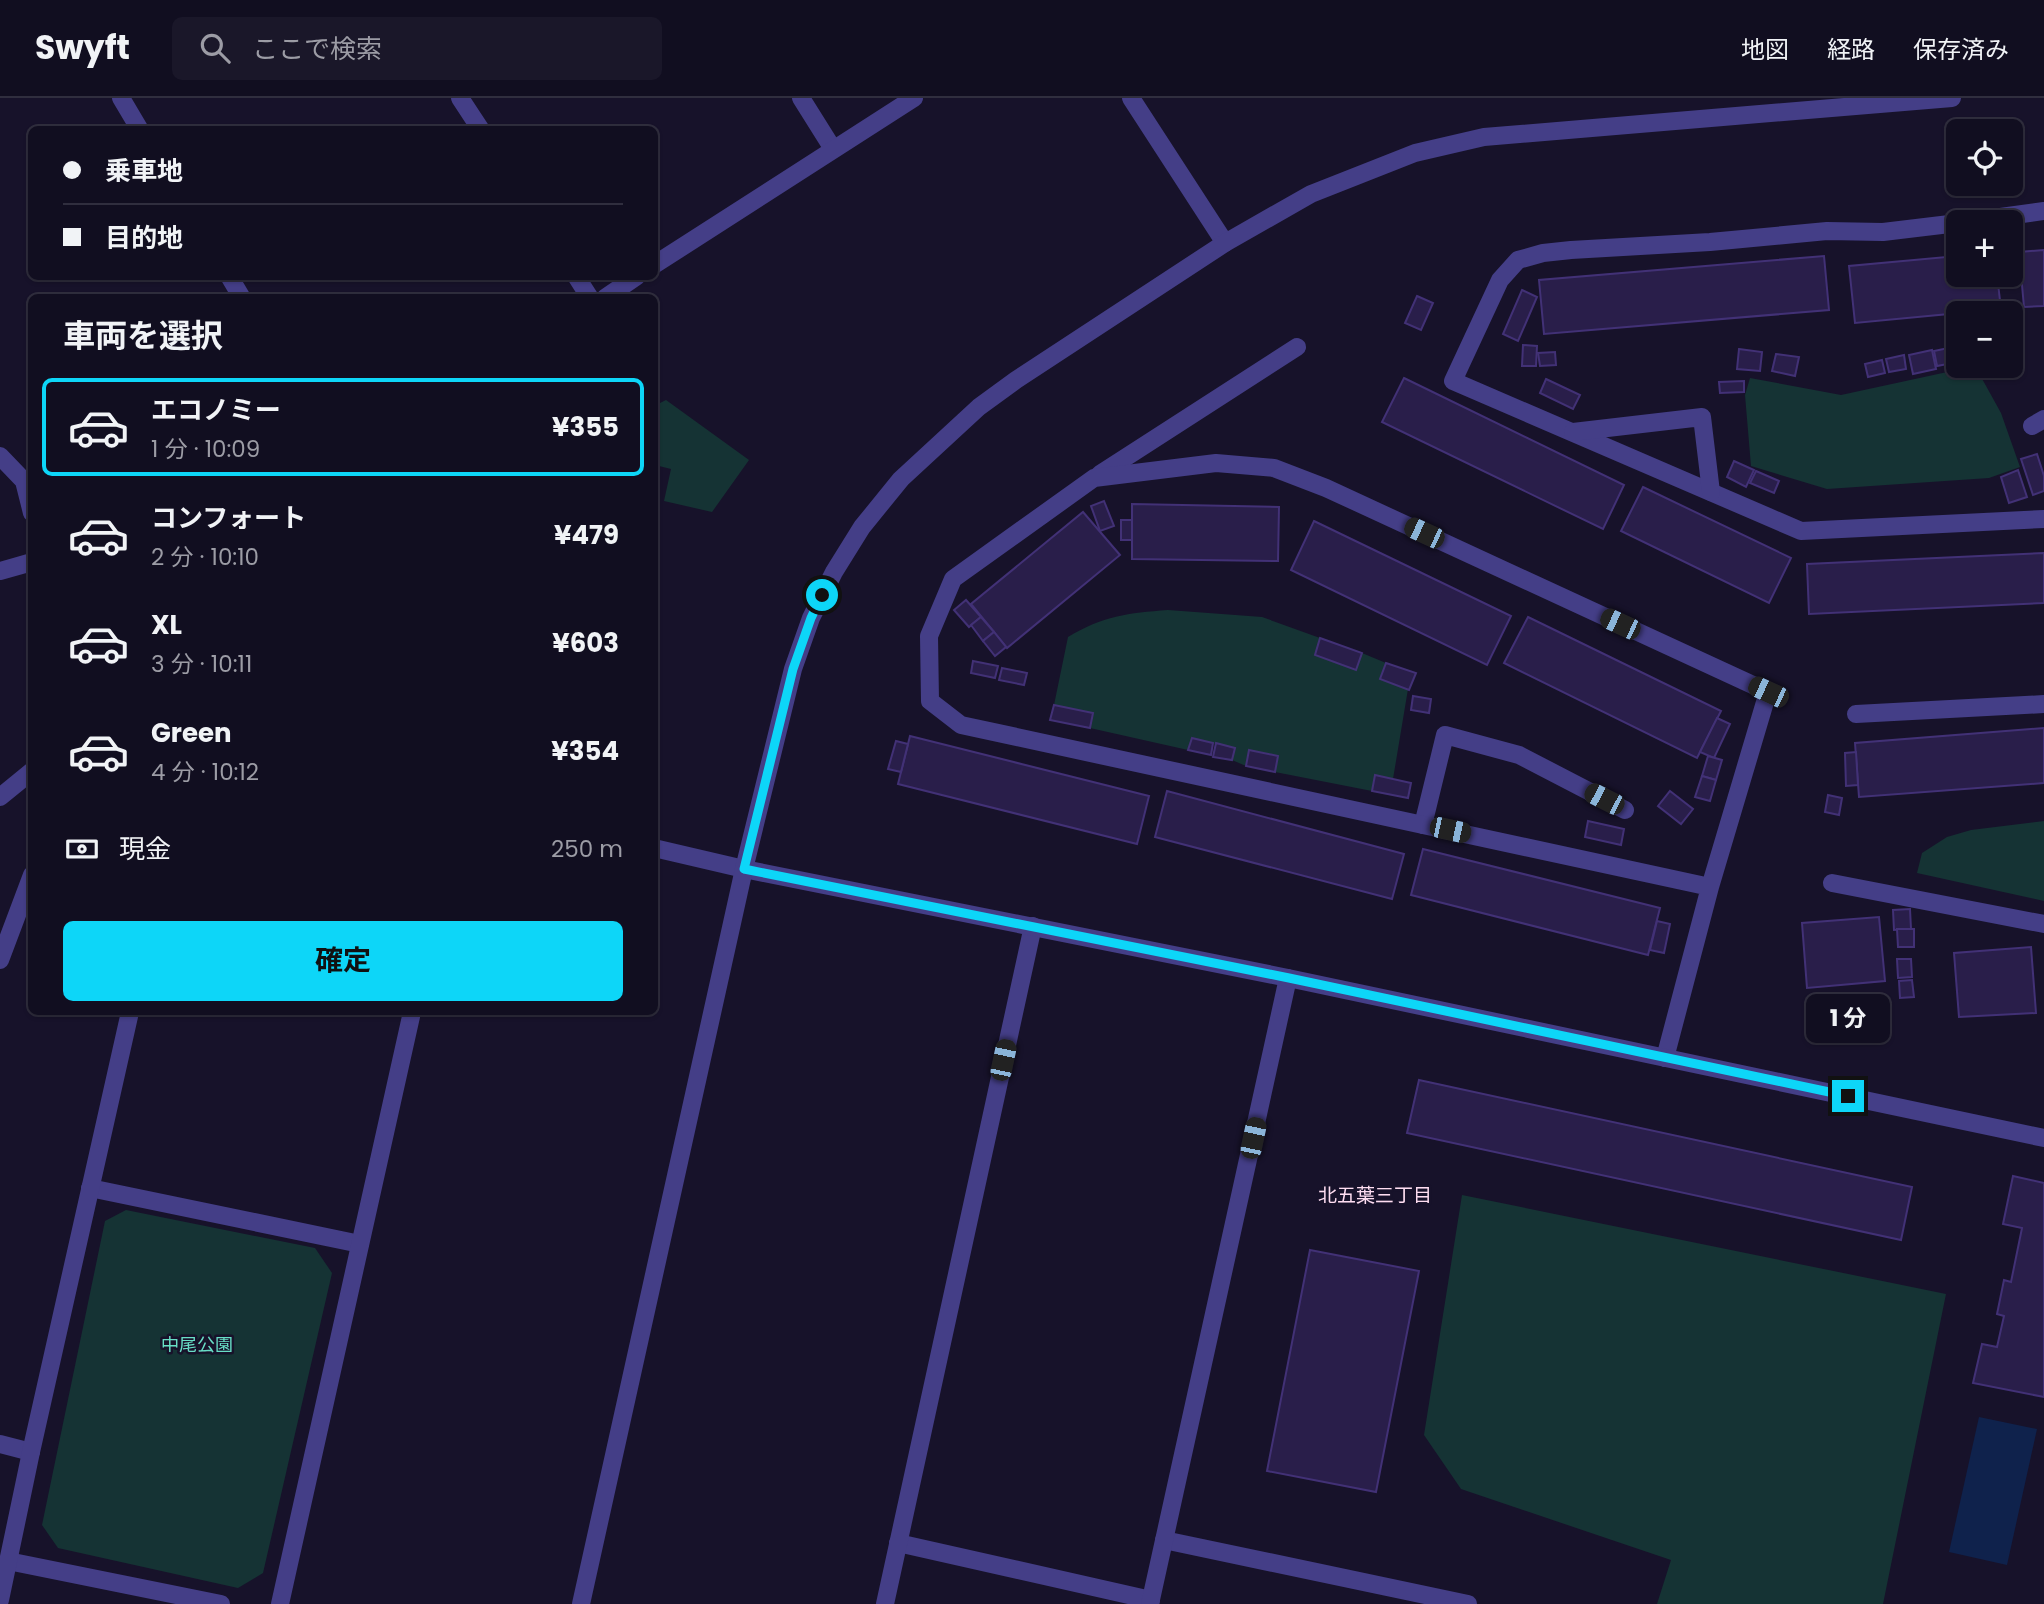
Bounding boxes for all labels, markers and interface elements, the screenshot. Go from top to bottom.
search box [172,17,662,80]
text: Swyft [35,24,130,71]
icon: search [196,29,234,67]
text: ここで検索 [252,31,382,67]
text: 地図 [1741,33,1789,66]
text: 経路 [1827,33,1875,66]
text: 保存済み [1913,33,2009,66]
map controls [1946,119,2023,378]
button: locate [1946,119,2023,196]
text: 乗車地 [105,153,183,189]
button: + [1946,210,2023,287]
text: 目的地 [105,220,183,256]
button: − [1946,301,2023,378]
text: 車両を選択 [63,313,223,358]
text: エコノミー [151,392,281,428]
icon: car [67,396,130,459]
text: ¥355 [552,409,619,445]
text: 1 分 · 10:09 [151,433,260,465]
text: コンフォート [151,500,306,536]
icon: car [67,504,130,567]
car [1401,515,1448,551]
text: ¥479 [554,517,619,553]
text: 2 分 · 10:10 [151,541,259,573]
route start [806,579,838,611]
car [1597,606,1644,642]
text: XL [151,607,182,643]
icon: car [67,612,130,675]
text: ¥603 [552,625,619,661]
text: 3 分 · 10:11 [151,648,252,680]
car [1745,674,1792,710]
text: Green [151,715,232,751]
icon: car [67,720,130,783]
text: ¥354 [551,733,619,769]
text: 4 分 · 10:12 [151,756,259,788]
car [1581,780,1628,818]
car [1428,815,1473,845]
icon: cash [63,830,101,868]
text: 現金 [119,831,171,867]
text: 250 m [551,833,623,865]
button: 確定 [63,921,623,1001]
callout: 1 分 [1806,995,1890,1044]
text: 1 分 [1830,1002,1866,1034]
car [989,1037,1018,1083]
route end [1832,1080,1864,1112]
car [1239,1115,1268,1161]
district label: 北五葉三丁目 [1318,1182,1432,1209]
park label: 中尾公園 [161,1332,233,1357]

